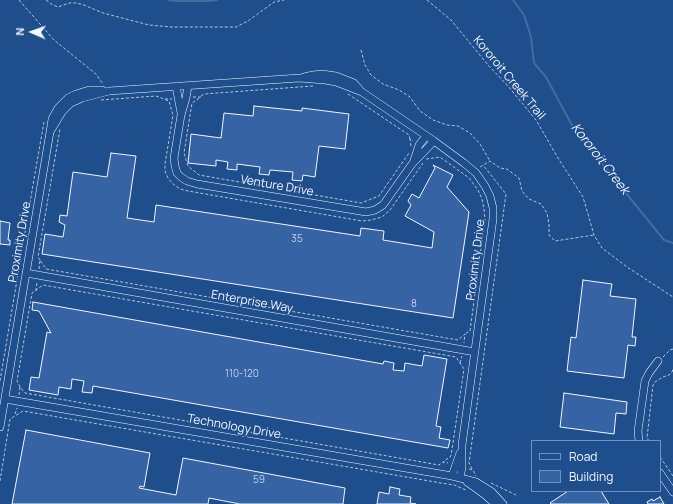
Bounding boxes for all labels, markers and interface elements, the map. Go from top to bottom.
north arrow [12,12,52,52]
text: N [12,27,27,36]
street label: Kororoit Creek Trail [470,33,548,123]
water label: Kororoit Creek [567,120,633,198]
street label: Venture Drive [239,172,315,200]
street label: Proximity Drive [6,200,34,284]
street label: Proximity Drive [464,218,488,302]
house number: 35 [291,233,303,245]
street label: Enterprise Way [210,288,294,316]
house number: 8 [411,298,417,310]
house number: 110-120 [225,368,259,380]
street label: Technology Drive [186,412,282,442]
legend [531,440,661,492]
text: Road [569,448,597,465]
text: Building [569,468,613,485]
house number: 59 [253,474,265,486]

